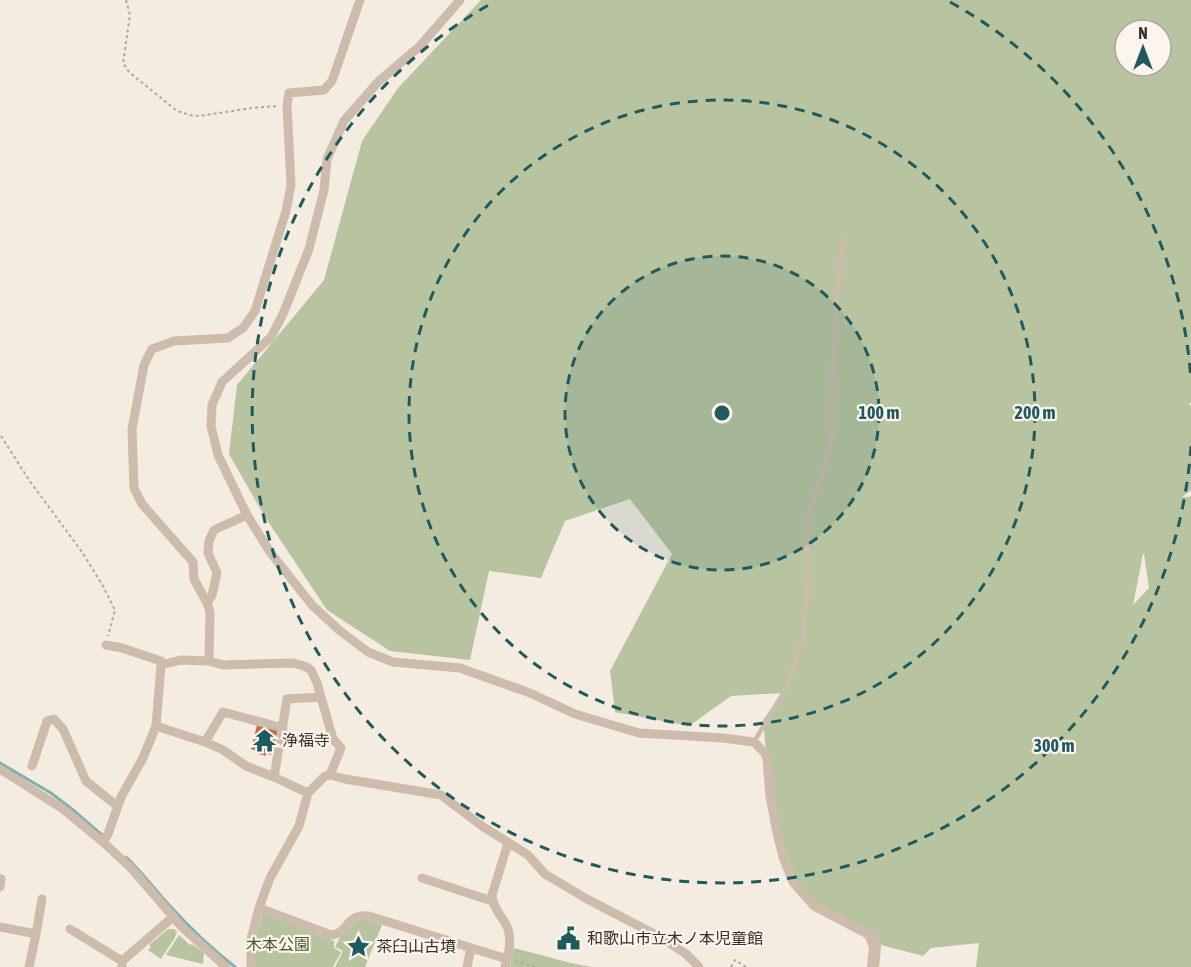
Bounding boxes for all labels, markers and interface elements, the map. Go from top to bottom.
north arrow [1113,18,1173,78]
text: N [1138,24,1148,42]
text: 100 m [859,402,899,423]
text: 200 m [1015,402,1055,423]
centre of rings [712,403,732,423]
temple icon: 浄福寺 [251,727,277,753]
place label: 浄福寺 [282,731,330,749]
text: 300 m [1034,735,1074,756]
public building icon: 和歌山市立木ノ本児童館 [556,925,582,951]
place label: 和歌山市立木ノ本児童館 [587,929,763,947]
place icon: 茶臼山古墳 [345,933,371,959]
park label: 木本公園 [246,935,310,953]
place label: 茶臼山古墳 [376,937,456,955]

